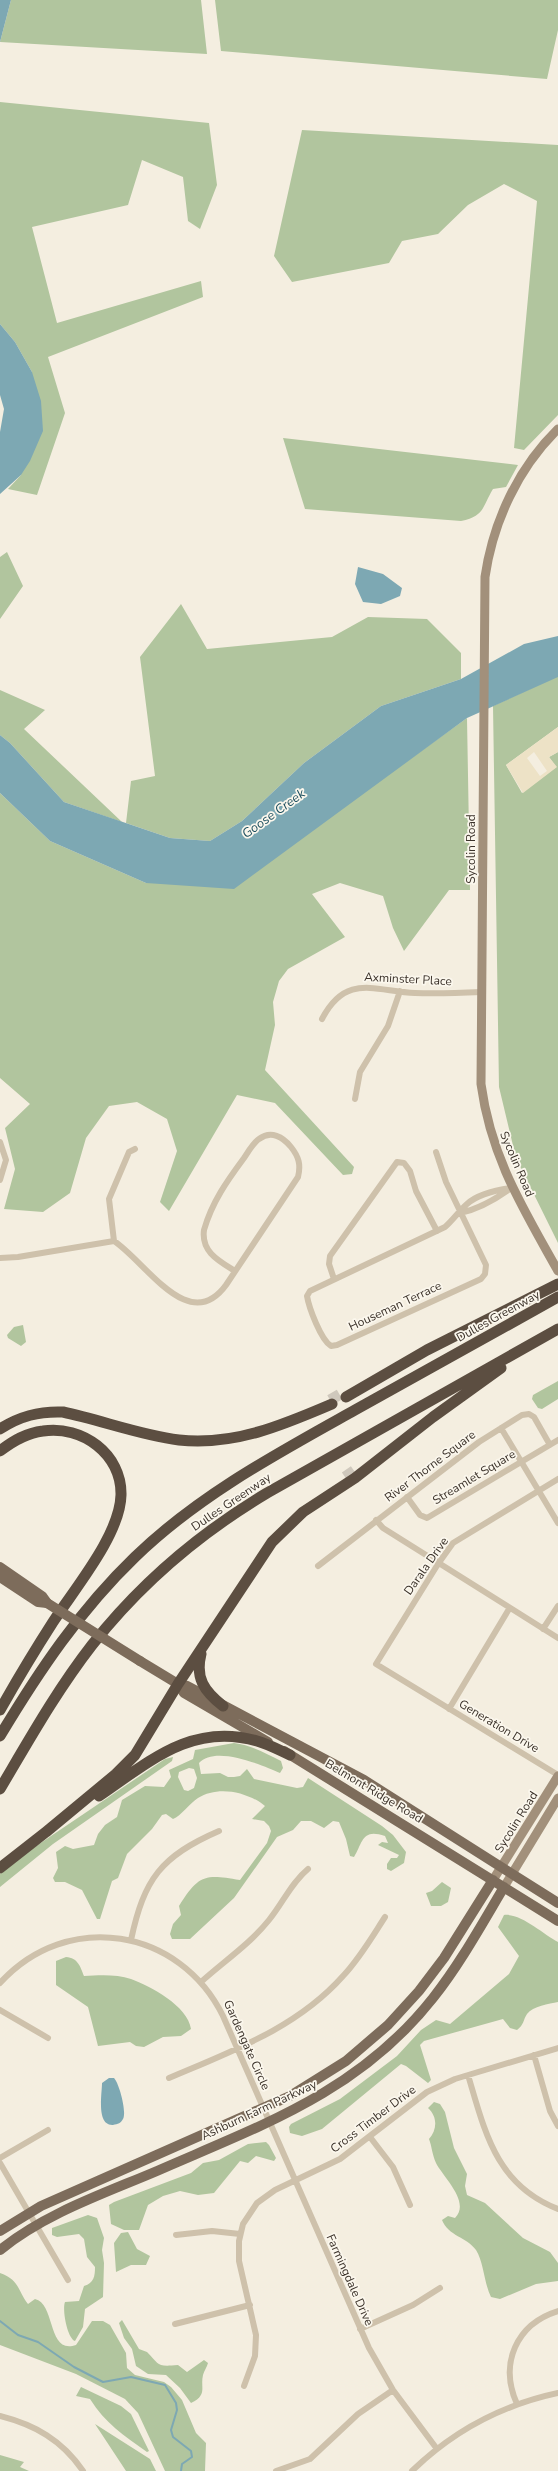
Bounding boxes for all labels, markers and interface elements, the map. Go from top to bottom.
water label: Goose Creek [238,784,309,843]
street label: Sycolin Road [463,814,479,884]
street label: Axminster Place [364,969,452,989]
street label: Sycolin Road [496,1129,538,1199]
street label: Houseman Terrace [346,1277,444,1335]
street label: Dulles Greenway [454,1286,543,1345]
street label: River Thorne Square [381,1426,479,1506]
street label: Streamlet Square [430,1446,518,1508]
street label: Dulles Greenway [188,1469,275,1535]
street label: Darala Drive [400,1534,452,1598]
street label: Generation Drive [456,1696,542,1756]
street label: Belmont Ridge Road [322,1755,426,1827]
street label: Sycolin Road [491,1788,541,1856]
street label: Gardengate Circle [220,1997,274,2093]
street label: Ashburn Farm Parkway [199,2076,320,2144]
street label: Cross Timber Drive [327,2082,419,2156]
street label: Farmingdale Drive [323,2232,377,2328]

